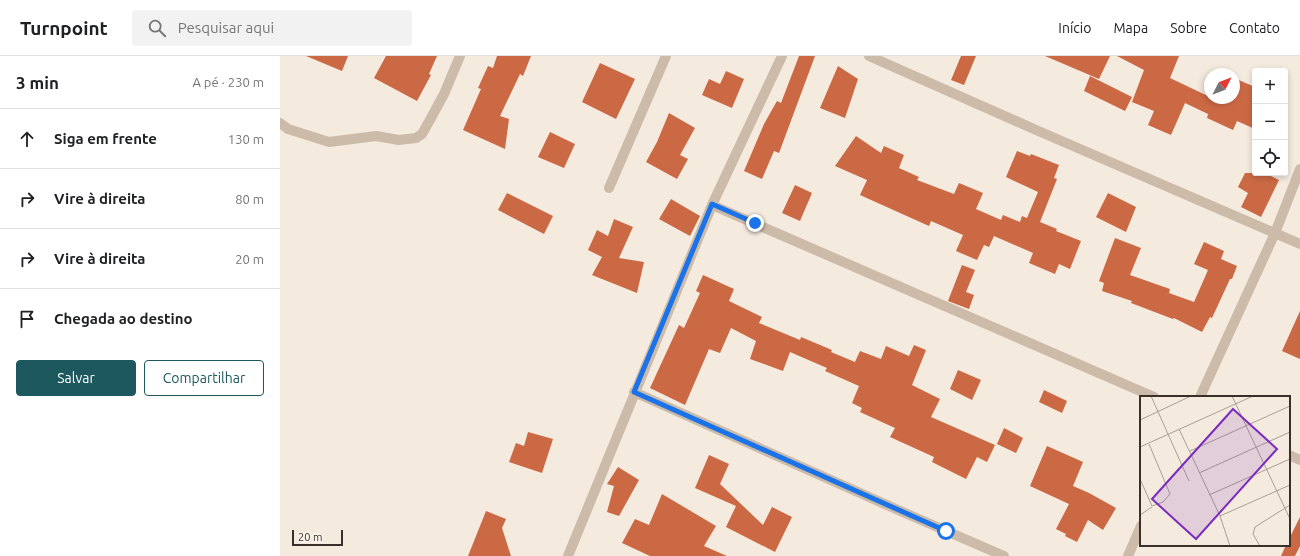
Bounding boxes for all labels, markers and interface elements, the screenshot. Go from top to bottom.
search box [132,10,412,46]
text: Turnpoint [20,17,108,39]
icon: search [146,17,168,39]
text: Pesquisar aqui [178,19,274,36]
text: Início [1058,20,1091,36]
text: Mapa [1113,20,1148,36]
text: Sobre [1170,20,1207,36]
text: Contato [1229,20,1280,36]
north arrow [1204,68,1240,104]
map controls [1252,68,1288,176]
button: + [1252,68,1288,104]
text: 3 min [16,73,59,92]
text: A pé · 230 m [192,75,264,89]
button: − [1252,104,1288,140]
icon: ahead [16,128,38,150]
text: Siga em frente [54,130,157,147]
text: 130 m [228,132,264,146]
button: locate [1252,140,1288,176]
icon: right [16,188,38,210]
text: Vire à direita [54,190,146,207]
text: 80 m [235,192,264,206]
route end [746,214,764,232]
icon: right [16,248,38,270]
text: Vire à direita [54,250,146,267]
text: 20 m [235,252,264,266]
icon: arrive [16,308,38,330]
text: Chegada ao destino [54,310,193,327]
button: Salvar [16,360,136,396]
button: Compartilhar [144,360,264,396]
inset map [1140,396,1290,546]
route start [937,522,955,540]
scale bar [292,528,343,547]
text: 20 m [298,531,322,543]

